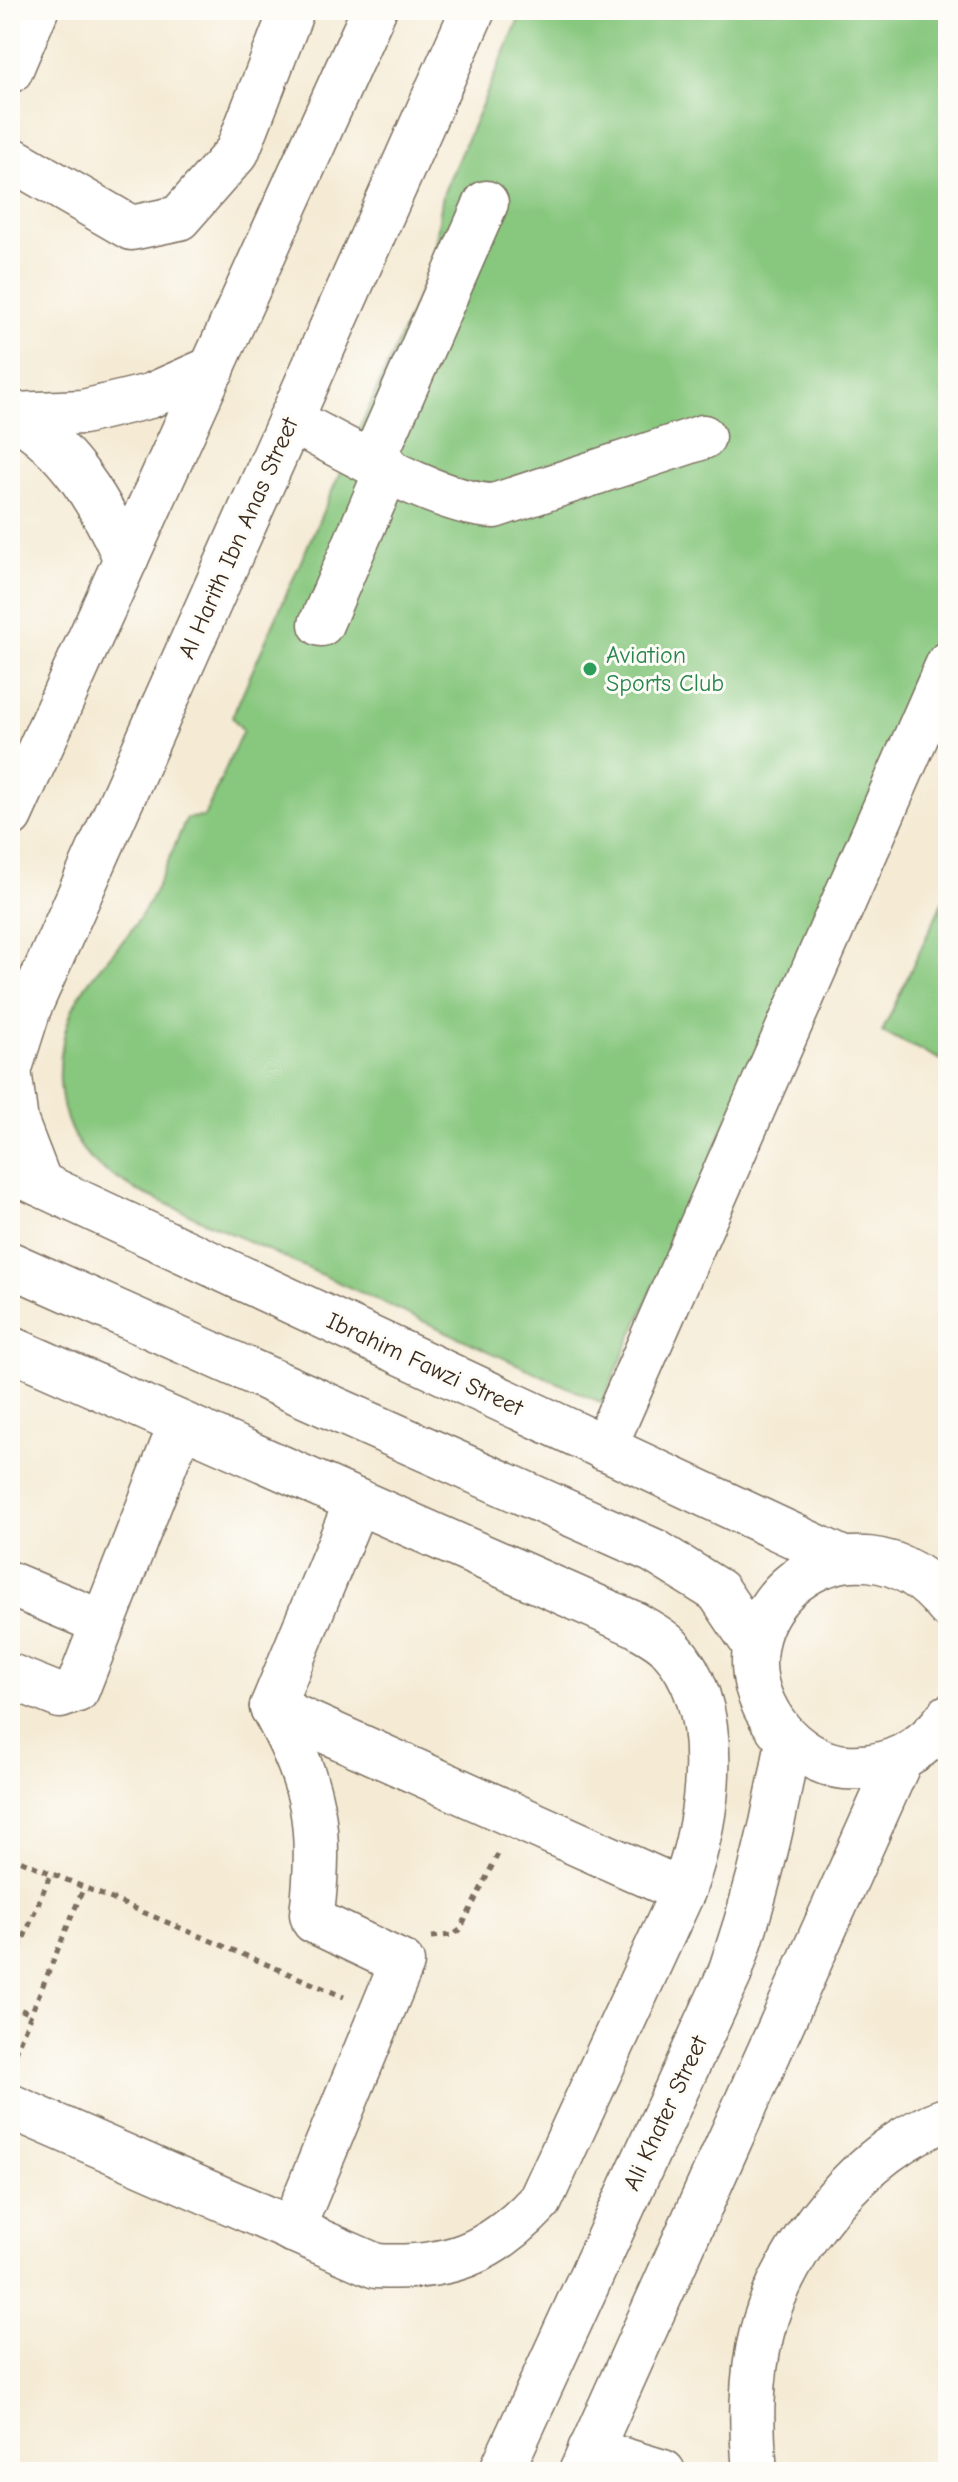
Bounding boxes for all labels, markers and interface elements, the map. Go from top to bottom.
street label: Al Harith Ibn Anas Street [172,412,304,663]
place label: Aviation Sports Club [606,641,724,697]
marker: Aviation Sports Club [581,660,599,678]
street label: Ibrahim Fawzi Street [323,1306,528,1422]
street label: Ali Khater Street [617,2030,713,2195]

